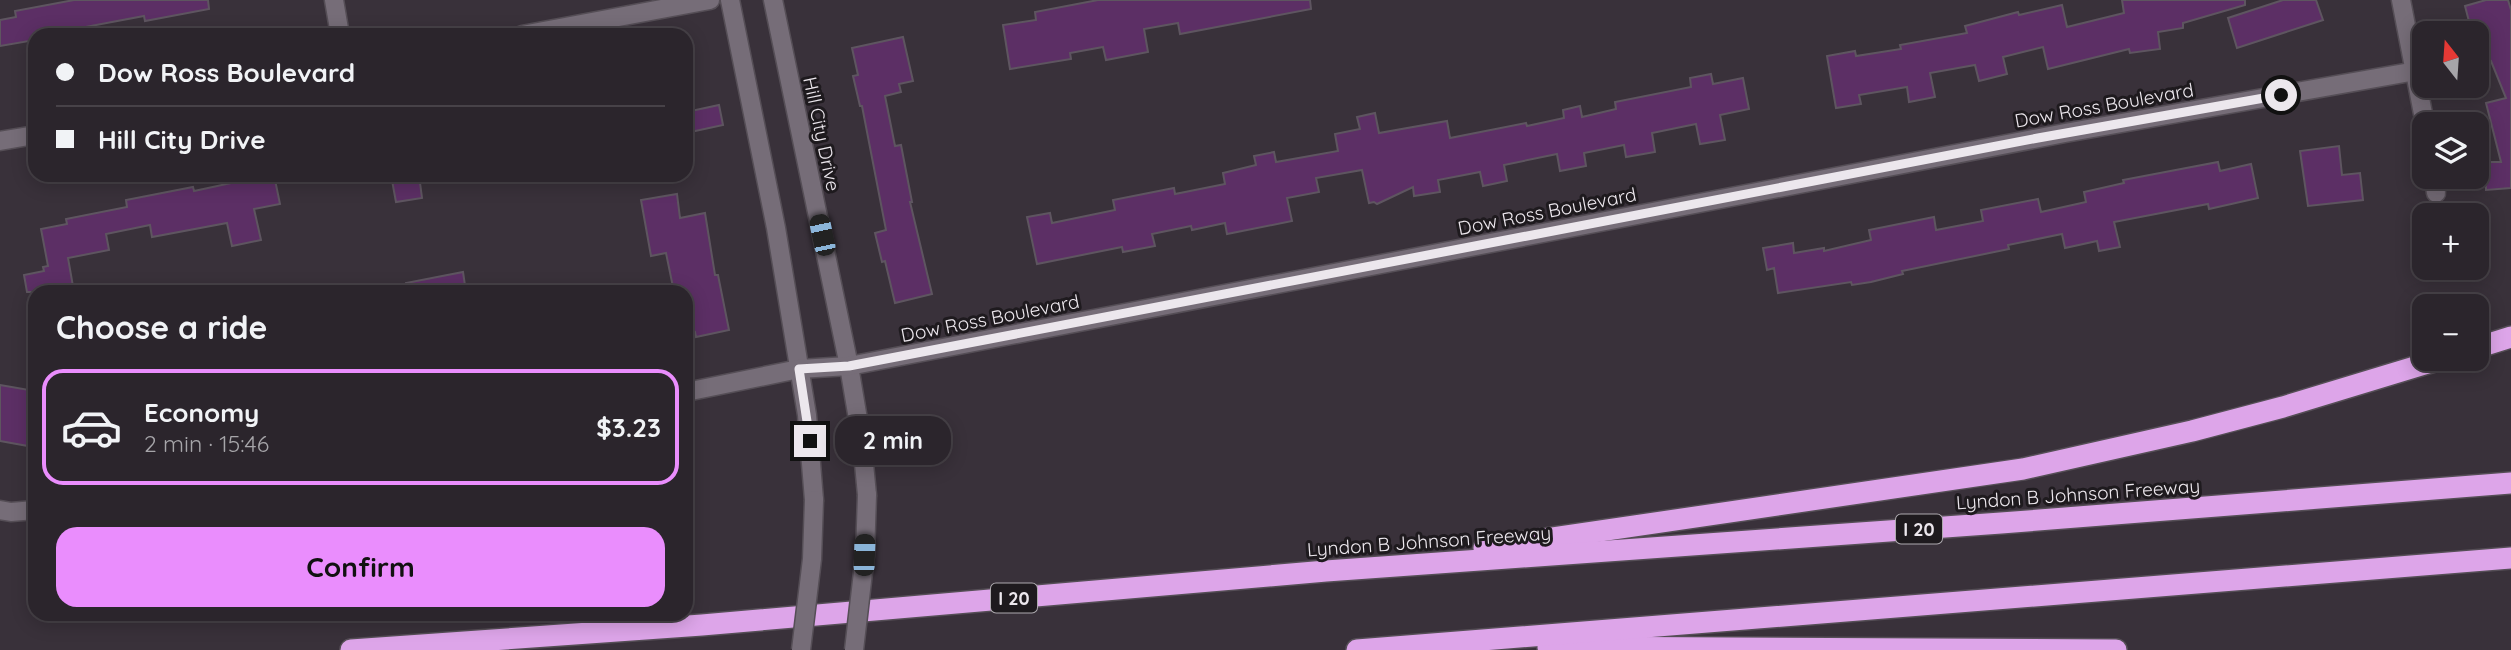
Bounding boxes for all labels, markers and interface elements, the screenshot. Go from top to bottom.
north arrow [2412,21,2488,98]
map controls [2412,21,2489,371]
text: Dow Ross Boulevard [98,56,355,89]
street label: Hill City Drive [798,75,846,193]
street label: Dow Ross Boulevard [2013,77,2195,133]
route start [2265,79,2297,111]
button: layers [2412,112,2489,189]
text: Hill City Drive [98,123,266,156]
street label: Dow Ross Boulevard [1456,182,1638,240]
button: + [2412,203,2489,280]
car [808,212,837,258]
street label: Dow Ross Boulevard [899,289,1081,347]
button: − [2412,294,2489,371]
text: Choose a ride [56,307,268,347]
icon: car [60,396,123,459]
text: Economy [144,396,259,429]
text: $3.23 [596,411,661,444]
callout: 2 min [834,416,950,466]
route end [794,425,826,457]
text: 2 min [863,426,923,455]
text: 2 min · 15:46 [144,429,269,458]
street label: Lyndon B Johnson Freeway [1955,474,2201,514]
road number: I 20 [1896,514,1942,544]
street label: Lyndon B Johnson Freeway [1306,521,1552,561]
button: Confirm [56,527,665,607]
car [853,534,876,576]
road number: I 20 [991,584,1037,612]

